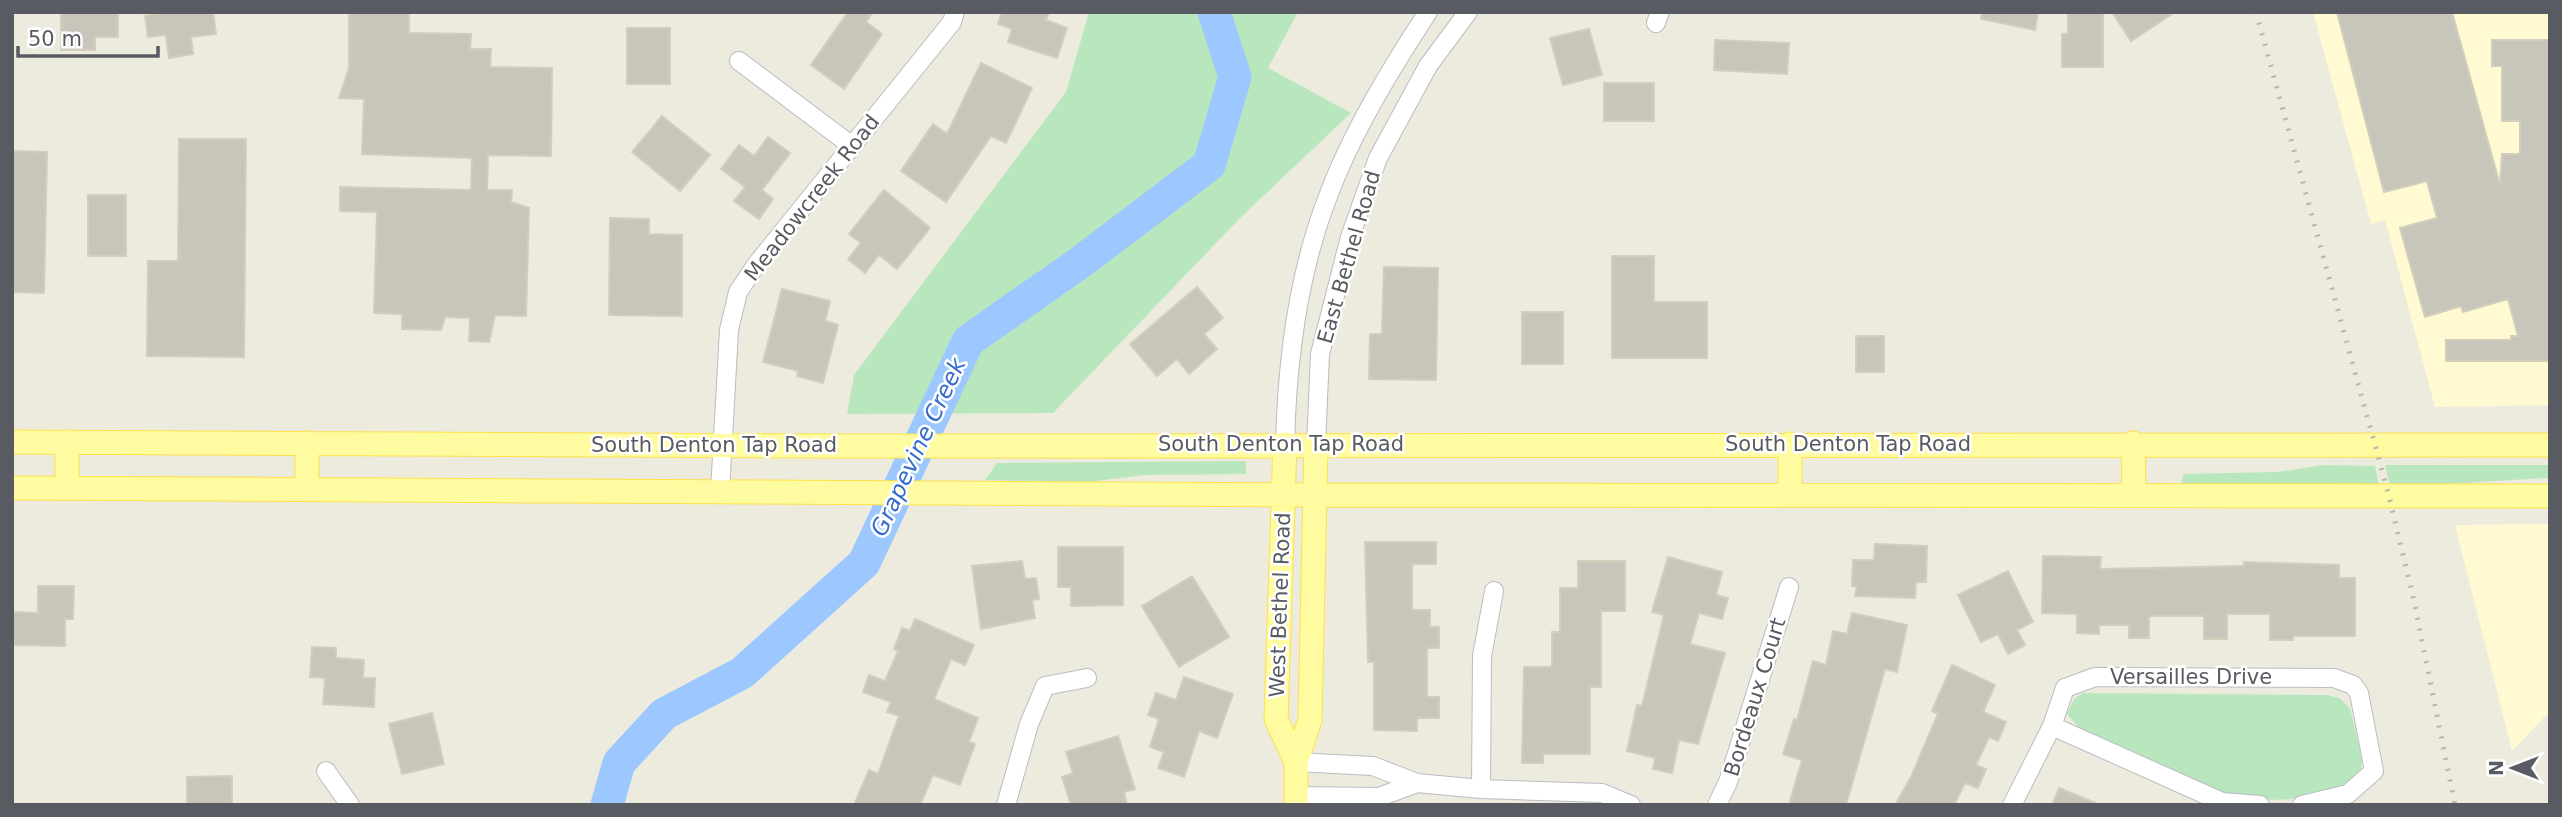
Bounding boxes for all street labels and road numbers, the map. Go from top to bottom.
street label: Meadowcreek Road [740,110,884,286]
street label: East Bethel Road [1313,168,1385,346]
street label: South Denton Tap Road [1158,432,1404,456]
street label: South Denton Tap Road [1725,432,1971,456]
street label: South Denton Tap Road [591,433,837,457]
street label: West Bethel Road [1265,512,1295,698]
street label: Bordeaux Court [1719,615,1791,779]
street label: Versailles Drive [2110,665,2272,689]

